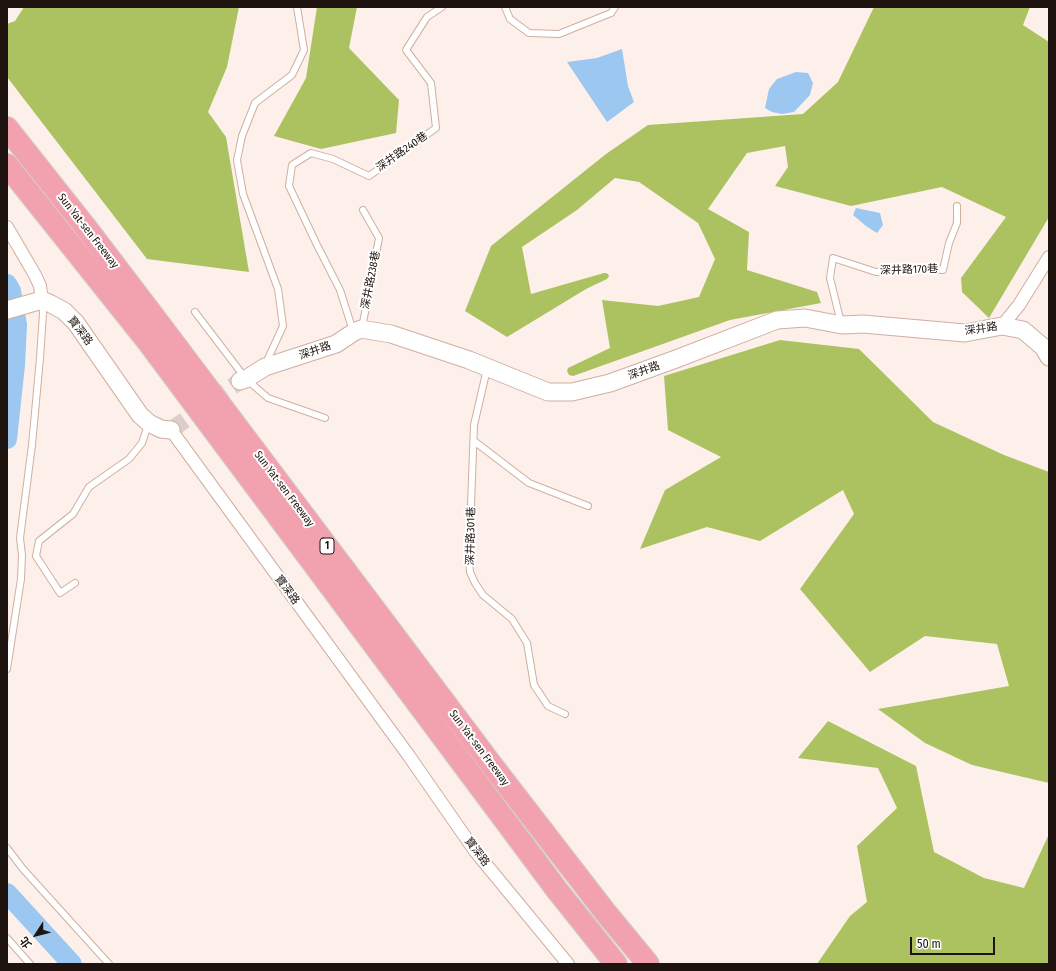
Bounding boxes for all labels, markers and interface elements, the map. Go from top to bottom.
street label: 深井路240巷 [374,129,430,175]
street label: Sun Yat-sen Freeway [55,191,121,271]
street label: 深井路238巷 [359,250,383,310]
street label: 深井路170巷 [880,262,938,278]
street label: 寶深路 [65,314,95,348]
street label: 深井路 [964,320,998,338]
street label: 深井路 [297,339,333,363]
street label: 深井路 [626,359,662,383]
street label: Sun Yat-sen Freeway [251,449,317,529]
street label: 深井路301巷 [464,507,478,565]
road number: 1 [320,538,334,554]
street label: 寶深路 [272,573,302,607]
street label: Sun Yat-sen Freeway [446,708,512,788]
street label: 寶深路 [462,835,492,869]
north arrow [16,915,56,955]
scale bar [912,929,997,955]
text: 北 [17,934,34,951]
text: 50 m [917,937,941,951]

